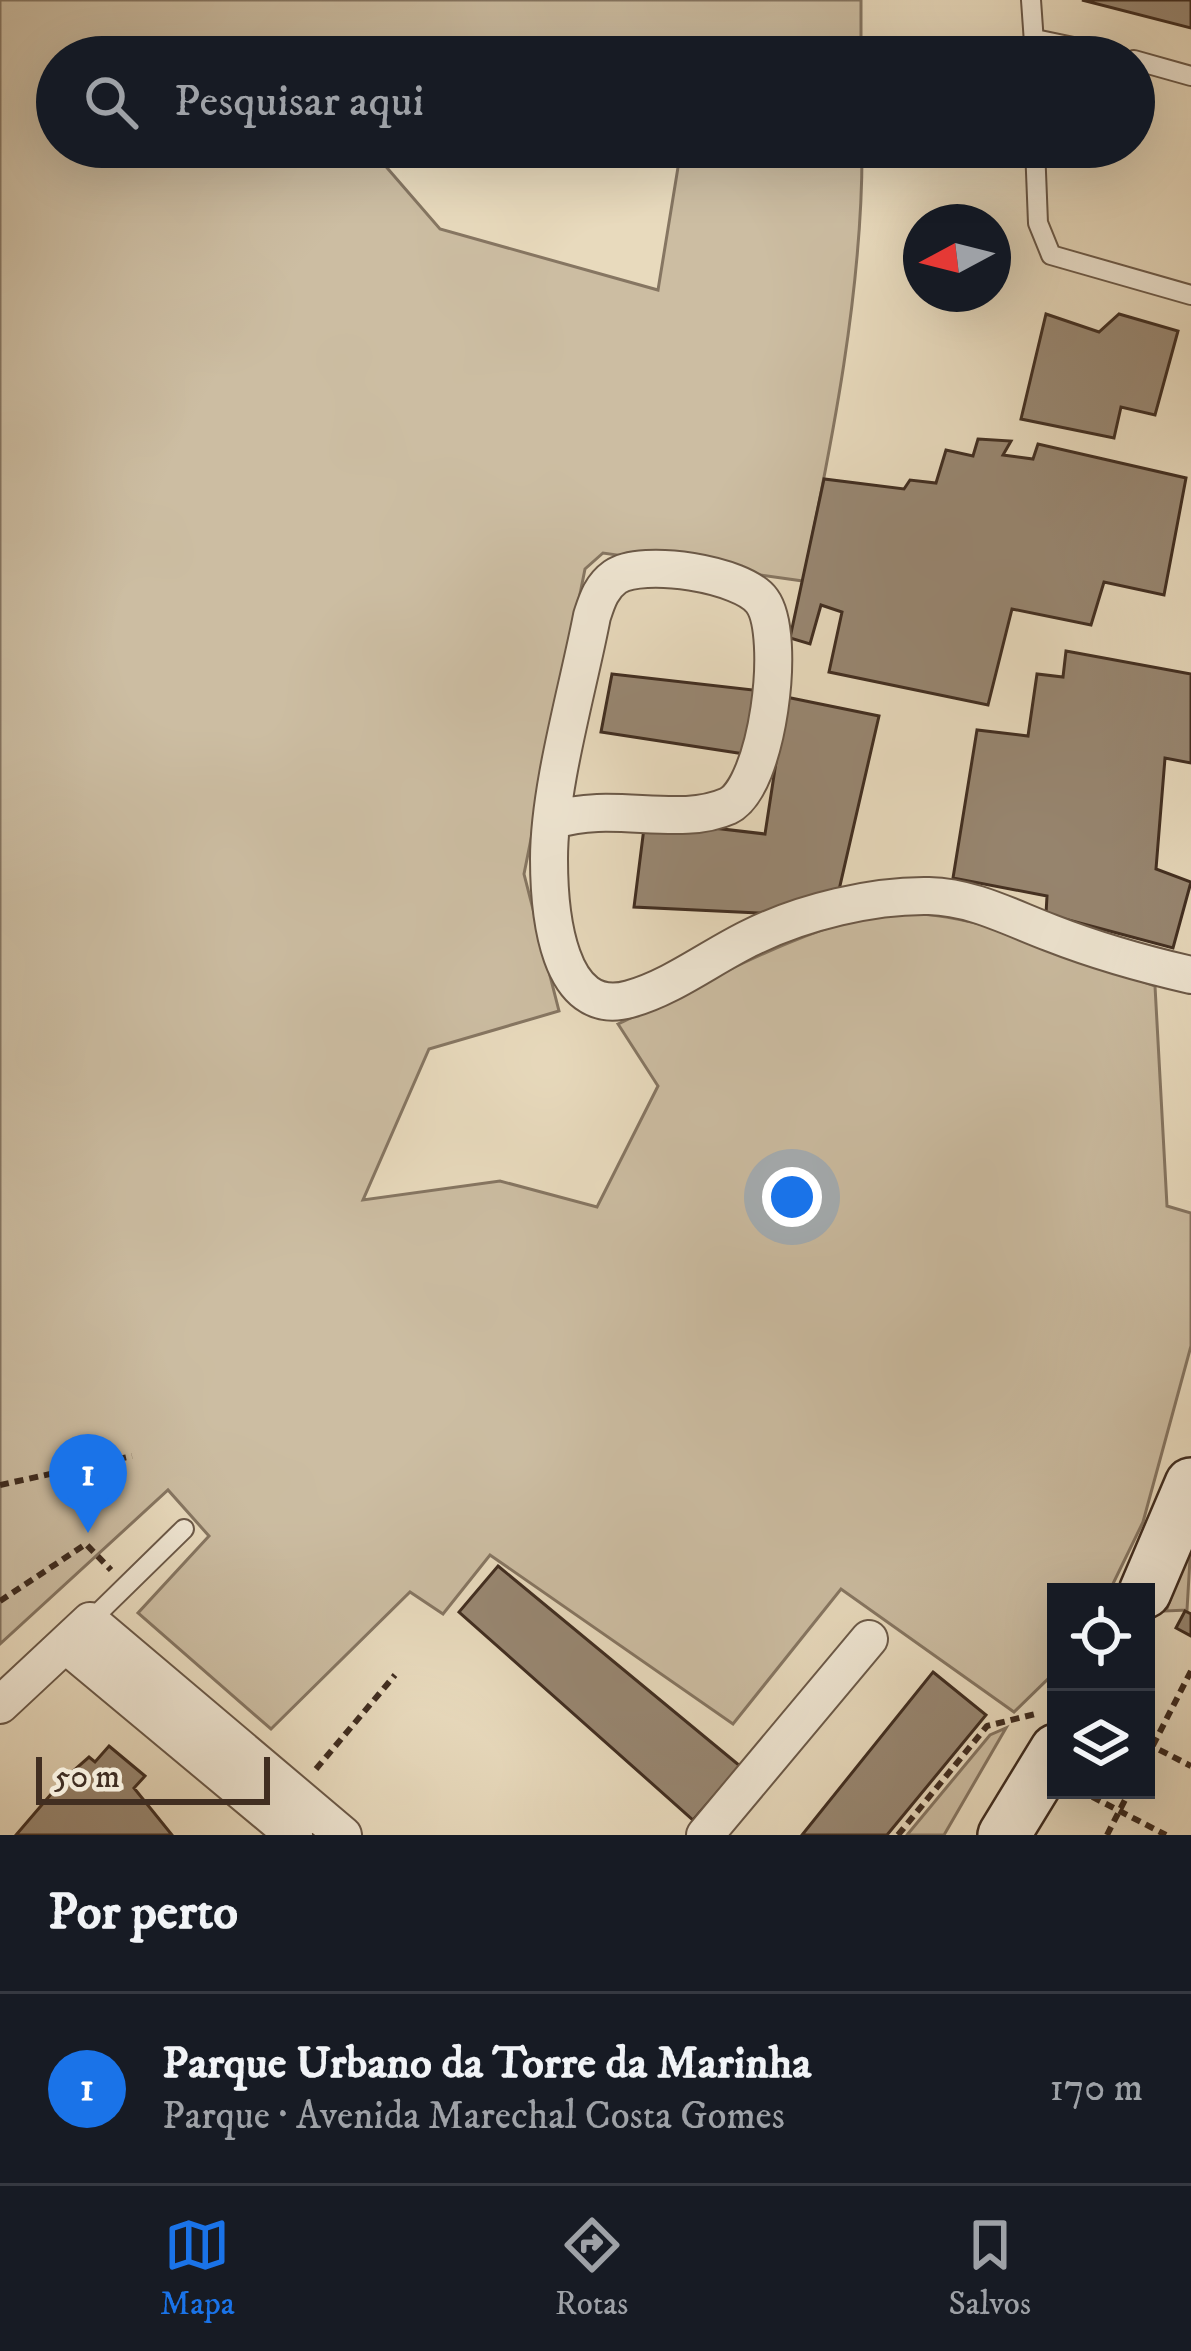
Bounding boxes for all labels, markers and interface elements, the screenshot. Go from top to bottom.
search box [36,36,1155,168]
icon: search [78,69,144,135]
text: Pesquisar aqui [174,74,424,130]
north arrow [903,204,1011,312]
your location [762,1167,822,1227]
pin: 1 [49,1434,127,1533]
map controls [1047,1583,1155,1799]
button: locate [1047,1583,1155,1691]
button: layers [1047,1691,1155,1799]
scale bar [36,1751,270,1804]
text: 50 m [54,1757,120,1798]
text: Por perto [48,1881,238,1945]
text: Parque Urbano da Torre da Marinha [162,2036,812,2092]
text: 1 [80,2064,94,2113]
text: 170 m [1049,2064,1143,2113]
text: Parque · Avenida Marechal Costa Gomes [162,2092,785,2141]
tab: Mapa [160,2212,235,2325]
tab: Rotas [555,2212,628,2325]
tab: Salvos [949,2212,1031,2325]

